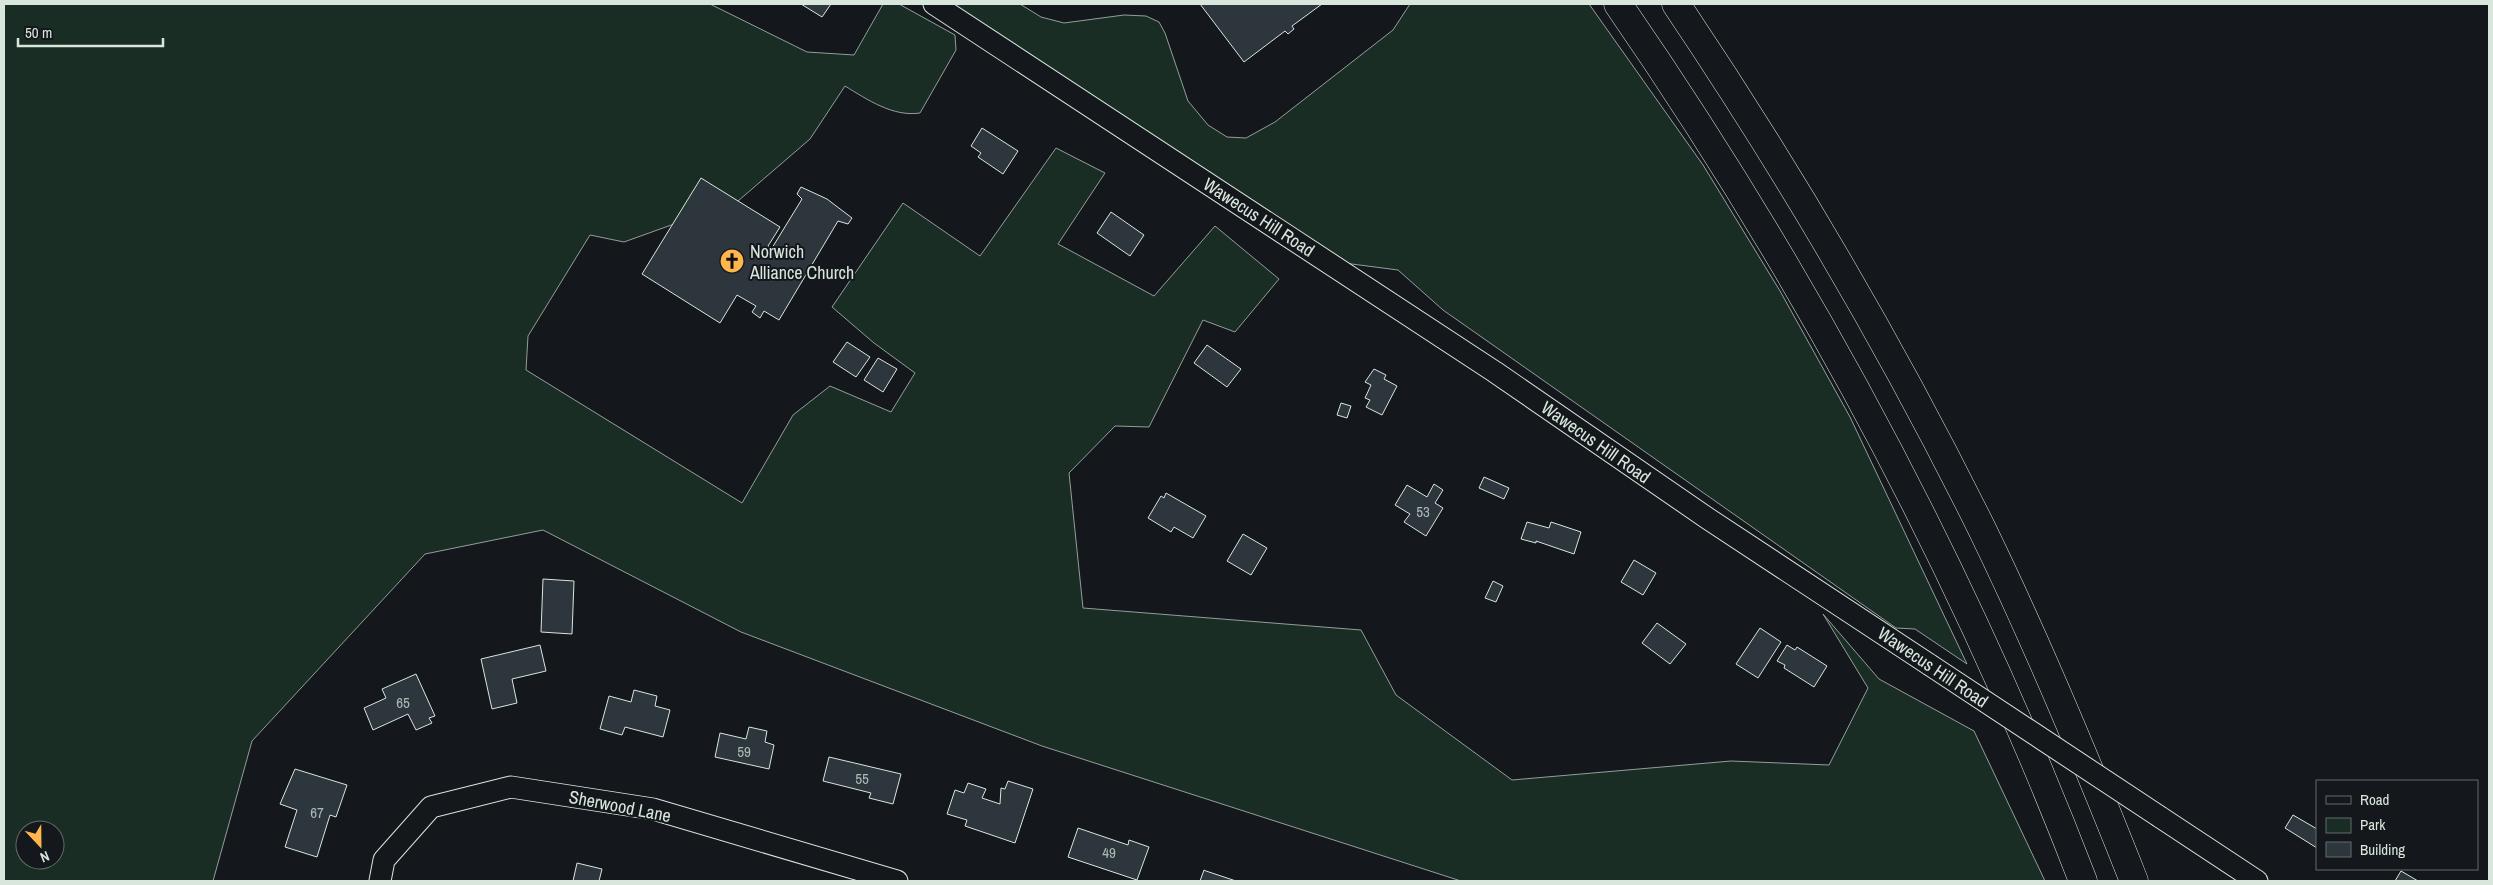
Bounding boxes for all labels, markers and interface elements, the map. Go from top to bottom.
scale bar [18,15,162,47]
text: 50 m [25,22,52,43]
street label: Wawecus Hill Road [1198,172,1320,262]
place label: Norwich Alliance Church [749,239,854,285]
church icon: Norwich Alliance Church [719,248,745,274]
street label: Wawecus Hill Road [1536,395,1656,489]
house number: 53 [1416,501,1430,522]
street label: Wawecus Hill Road [1873,621,1993,713]
house number: 65 [396,692,410,713]
house number: 59 [737,741,751,762]
house number: 55 [855,768,869,789]
legend [2316,780,2478,870]
street label: Sherwood Lane [567,784,673,828]
text: Road [2360,789,2389,810]
house number: 67 [310,802,324,823]
text: Park [2360,814,2386,835]
north arrow [15,820,65,870]
text: Building [2360,839,2405,860]
house number: 49 [1102,842,1116,863]
text: N [38,847,52,867]

